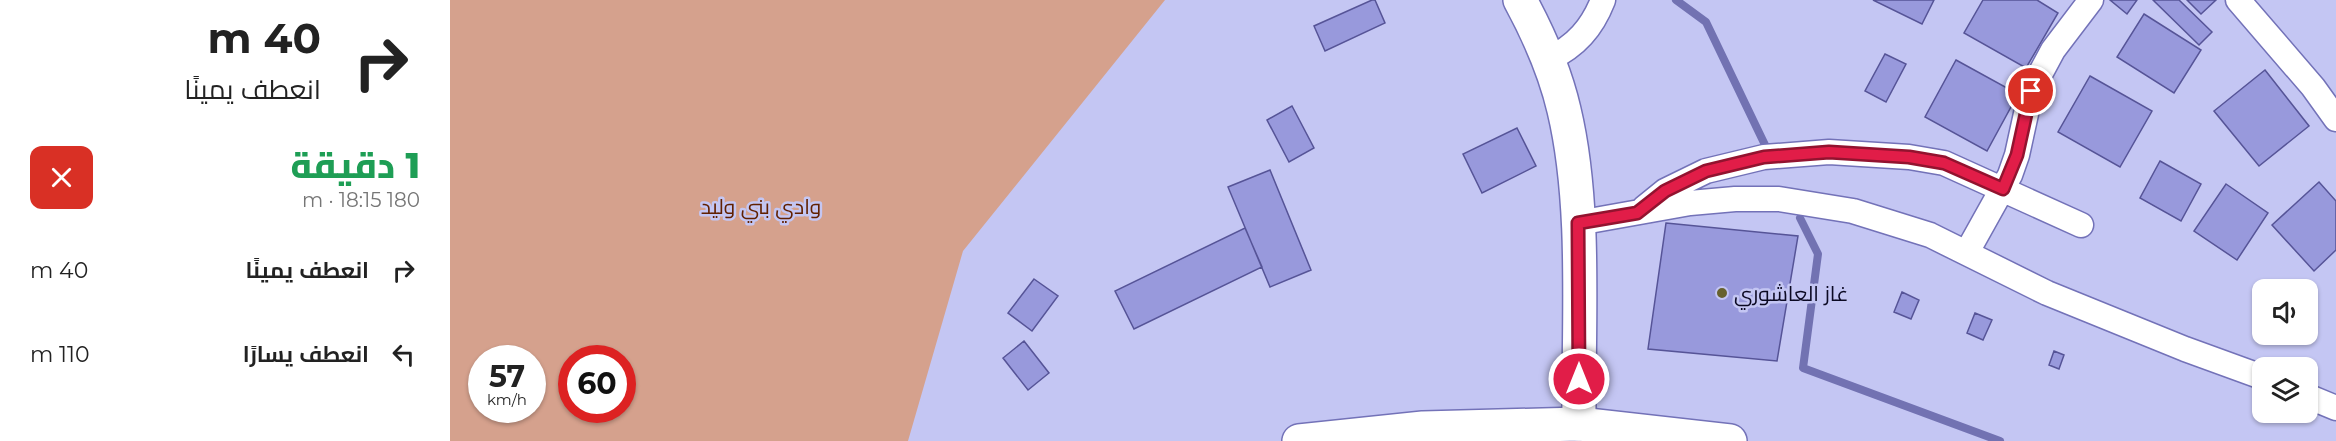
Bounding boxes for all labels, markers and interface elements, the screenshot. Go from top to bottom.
text: 40 m [208,12,321,64]
icon: right [342,24,420,102]
pin [2005,65,2056,116]
text: انعطف يمينًا [184,73,321,106]
icon: arrive [2014,74,2047,107]
text: 1 دقيقة [290,143,420,187]
button: close [30,146,93,209]
text: 180 m · 18:15 [302,188,420,212]
park label: وادي بني وليد [701,194,821,223]
icon: right [387,254,420,287]
text: 40 m [30,257,88,284]
text: انعطف يمينًا [245,257,369,284]
map controls [2252,279,2318,423]
button: sound [2252,279,2318,345]
place label: غاز العاشوري [1734,281,1848,310]
marker: غاز العاشوري [1715,286,1729,300]
icon: left [387,338,420,371]
text: 110 m [30,341,90,368]
text: انعطف يسارًا [243,341,369,368]
speed limit sign: 60 [558,345,636,423]
position arrow [1547,347,1611,411]
button: layers [2252,357,2318,423]
text: 57 [489,358,525,395]
text: km/h [487,390,527,409]

